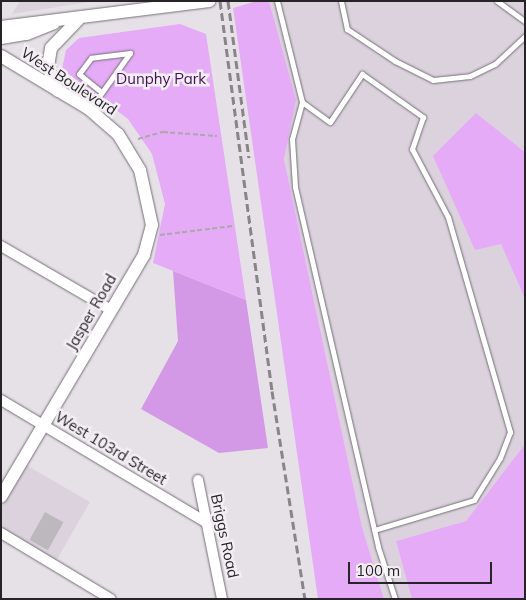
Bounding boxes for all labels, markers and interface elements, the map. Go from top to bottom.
street label: West Boulevard [18,43,120,119]
park label: Dunphy Park [116,70,206,88]
street label: Jasper Road [62,271,120,353]
street label: West 103rd Street [52,408,170,488]
street label: Briggs Road [207,492,243,580]
scale bar [351,552,495,584]
text: 100 m [356,561,400,580]

